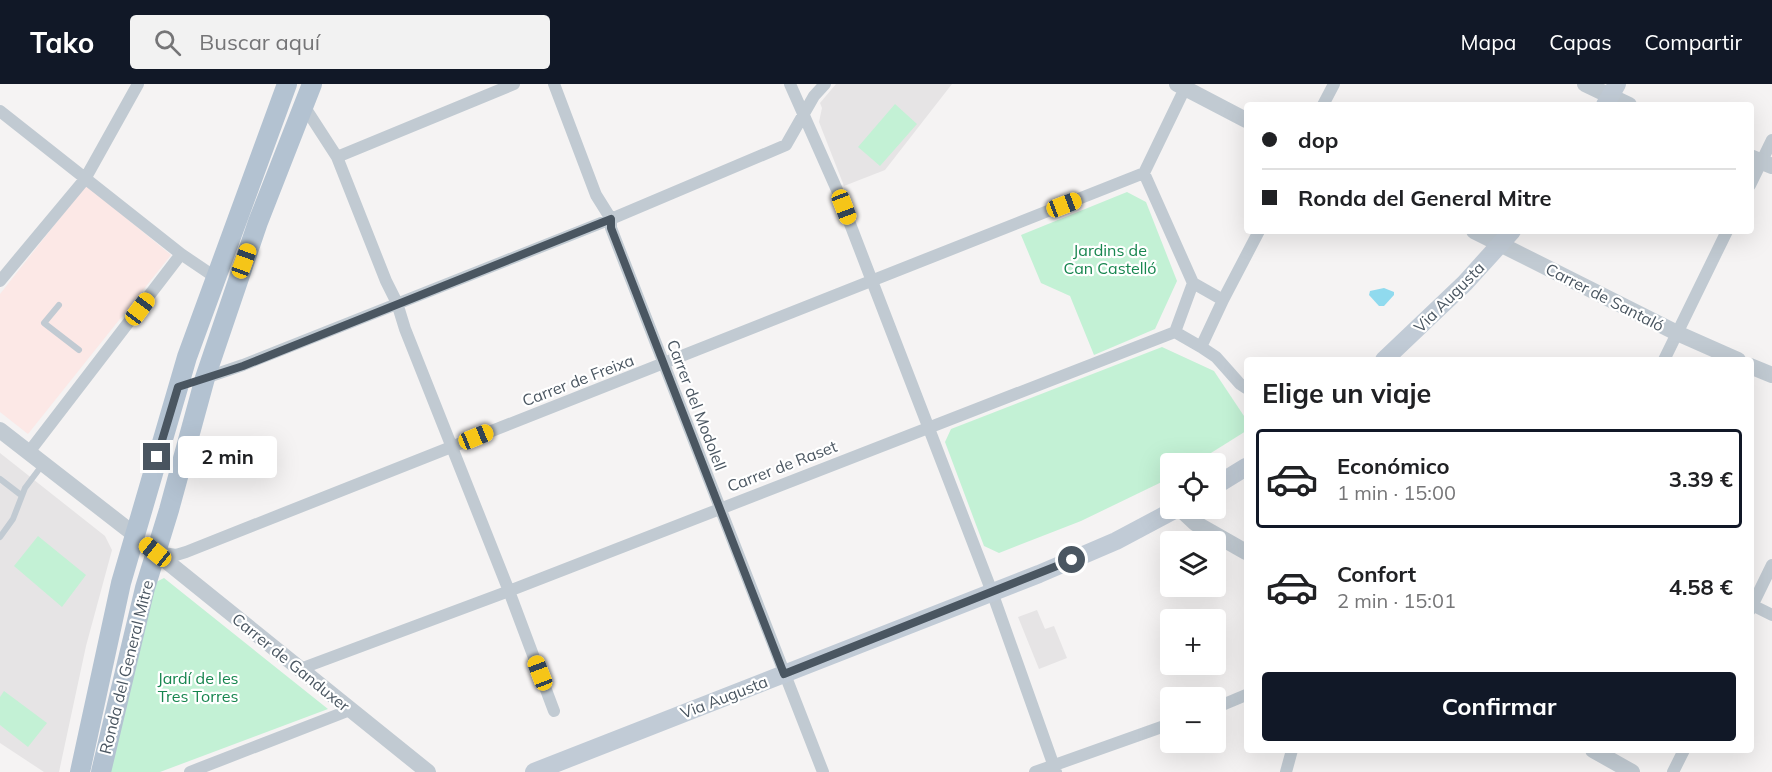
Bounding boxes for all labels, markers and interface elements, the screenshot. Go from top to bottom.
search box [130,15,550,69]
text: Tako [30,25,94,60]
icon: search [151,26,184,59]
text: Buscar aquí [199,28,320,56]
text: Mapa [1461,29,1516,55]
text: Capas [1549,29,1612,55]
text: Compartir [1645,29,1742,55]
text: dop [1298,126,1338,154]
text: Ronda del General Mitre [1298,184,1552,212]
car [829,187,859,227]
car [1044,190,1084,220]
park label: Jardins de Can Castelló [1064,240,1156,278]
car [229,241,259,281]
street label: Via Augusta [1410,258,1488,336]
street label: Carrer de Santaló [1543,259,1667,335]
car [122,289,158,329]
street label: Carrer del Modolell [663,337,731,473]
street label: Carrer de Freixa [519,350,637,410]
text: Elige un viaje [1262,376,1431,410]
car [456,422,496,452]
callout: 2 min [178,436,277,478]
street label: Carrer de Raset [724,436,840,496]
route end [143,443,170,470]
text: 2 min [201,444,254,469]
icon: car [1265,452,1319,506]
text: Económico [1337,452,1450,480]
map controls [1160,453,1226,753]
button: locate [1160,453,1226,519]
text: 3.39 € [1669,465,1733,493]
text: 1 min · 15:00 [1337,480,1456,505]
button: layers [1160,531,1226,597]
car [135,534,175,570]
route start [1058,546,1085,573]
icon: car [1265,560,1319,614]
text: Confort [1337,560,1416,588]
text: 4.58 € [1669,573,1733,601]
street label: Ronda del General Mitre [95,578,157,756]
text: 2 min · 15:01 [1337,588,1456,613]
street label: Carrer de Ganduxer [228,608,354,716]
button: + [1160,609,1226,675]
car [525,653,555,693]
park label: Jardí de les Tres Torres [157,668,239,706]
street label: Via Augusta [678,671,770,723]
button: Confirmar [1262,672,1736,741]
button: − [1160,687,1226,753]

